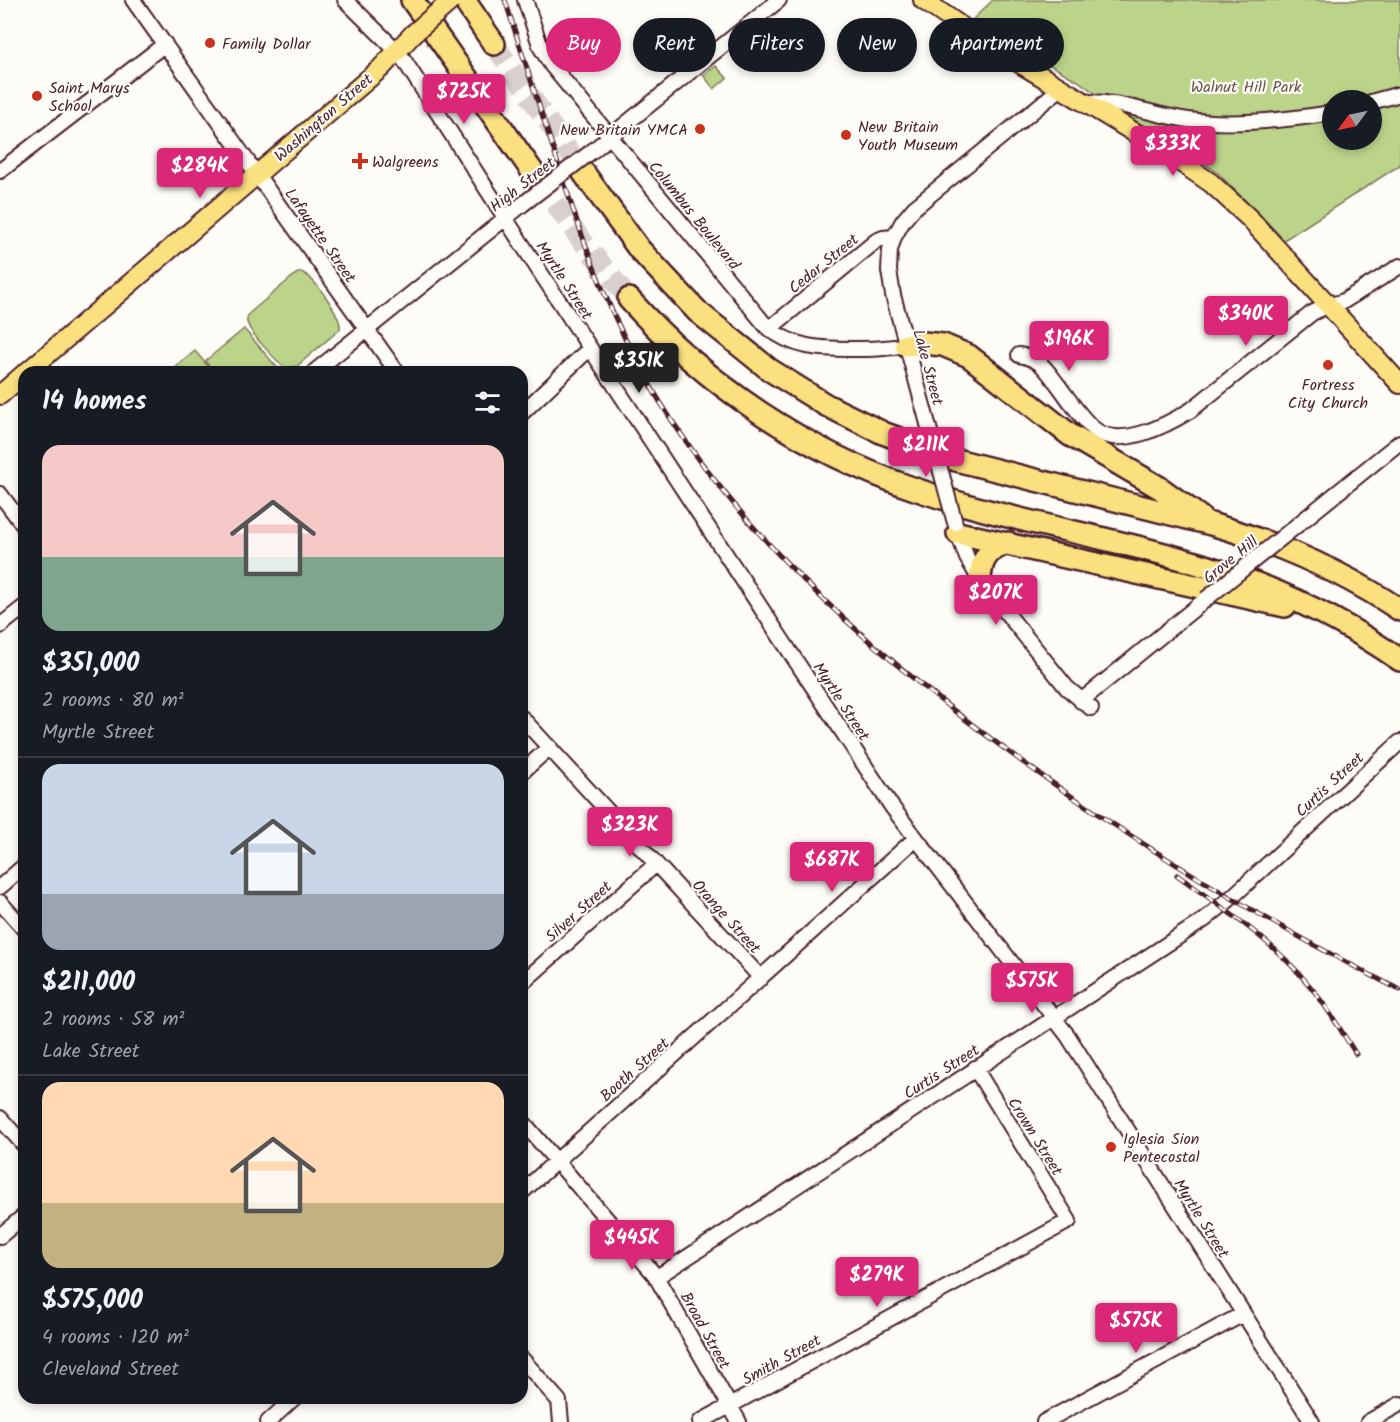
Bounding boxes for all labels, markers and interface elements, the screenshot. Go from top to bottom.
chip: Buy [546,18,621,72]
chip: Rent [633,18,716,72]
chip: Filters [728,18,825,72]
chip: New [837,18,917,72]
chip: Apartment [929,18,1064,72]
place label: Family Dollar [222,32,312,57]
marker: Family Dollar [203,36,217,50]
street label: Washington Street [269,67,380,168]
pin: $725K [422,74,506,125]
park label: Walnut Hill Park [1191,75,1302,100]
place label: Saint Marys School [49,76,130,119]
text: $725K [436,77,492,109]
marker: Saint Marys School [30,89,44,103]
north arrow [1322,90,1382,150]
map controls [1322,90,1382,150]
place label: New Britain Youth Museum [858,115,958,158]
place label: New Britain YMCA [560,118,688,143]
marker: New Britain YMCA [693,122,707,136]
pin: $333K [1131,126,1215,177]
marker: New Britain Youth Museum [839,128,853,142]
text: $333K [1145,129,1201,161]
pin: $284K [158,148,242,199]
place label: Walgreens [372,150,439,175]
text: $284K [171,151,229,183]
street label: High Street [485,151,562,219]
marker: Walgreens [353,154,367,168]
street label: Columbus Boulevard [642,156,746,277]
street label: Lafayette Street [278,183,362,289]
street label: Cedar Street [783,227,865,300]
street label: Myrtle Street [529,236,599,326]
pin: $340K [1204,296,1288,347]
text: $340K [1218,299,1274,331]
pin: $196K [1027,321,1111,372]
text: $196K [1044,324,1094,356]
street label: Lake Street [905,327,950,409]
pin: $351K [597,343,681,394]
text: $351K [614,346,664,378]
marker: Fortress City Church [1321,358,1335,372]
place label: Fortress City Church [1288,373,1368,416]
text: 14 homes [42,381,147,423]
icon: filters [471,386,504,419]
pin: $211K [884,427,968,478]
text: $211K [902,430,950,462]
icon: home [219,484,327,592]
street label: Grove Hill [1198,530,1264,590]
pin: $207K [954,575,1038,626]
text: $207K [968,578,1024,610]
text: $351,000 [42,643,139,685]
street label: Myrtle Street [806,657,876,747]
text: 2 rooms · 80 m² [42,685,184,717]
text: Myrtle Street [42,717,154,749]
street label: Curtis Street [1290,746,1371,824]
icon: home [219,803,327,911]
pin: $323K [588,807,672,858]
text: $323K [601,810,659,842]
pin: $687K [790,842,874,893]
text: $687K [804,845,860,877]
street label: Orange Street [686,874,767,960]
street label: Silver Street [540,875,619,949]
text: $211,000 [42,962,135,1004]
pin: $575K [990,963,1074,1014]
text: $575K [1005,966,1059,998]
text: 2 rooms · 58 m² [42,1004,184,1036]
street label: Booth Street [595,1031,676,1108]
text: Lake Street [42,1036,139,1068]
street label: Curtis Street [899,1038,986,1106]
street label: Crown Street [1001,1093,1069,1182]
icon: home [219,1121,327,1229]
place label: Iglesia Sion Pentecostal [1123,1127,1200,1170]
marker: Iglesia Sion Pentecostal [1104,1140,1118,1154]
street label: Myrtle Street [1166,1174,1236,1264]
pin: $445K [590,1220,674,1271]
text: $445K [604,1223,660,1255]
pin: $279K [835,1257,919,1308]
text: $279K [849,1260,905,1292]
text: $575,000 [42,1280,143,1322]
street label: Broad Street [673,1287,737,1375]
pin: $575K [1094,1303,1178,1354]
text: $575K [1109,1306,1163,1338]
text: 4 rooms · 120 m² [42,1322,189,1354]
street label: Smith Street [738,1328,826,1392]
text: Cleveland Street [42,1354,179,1386]

